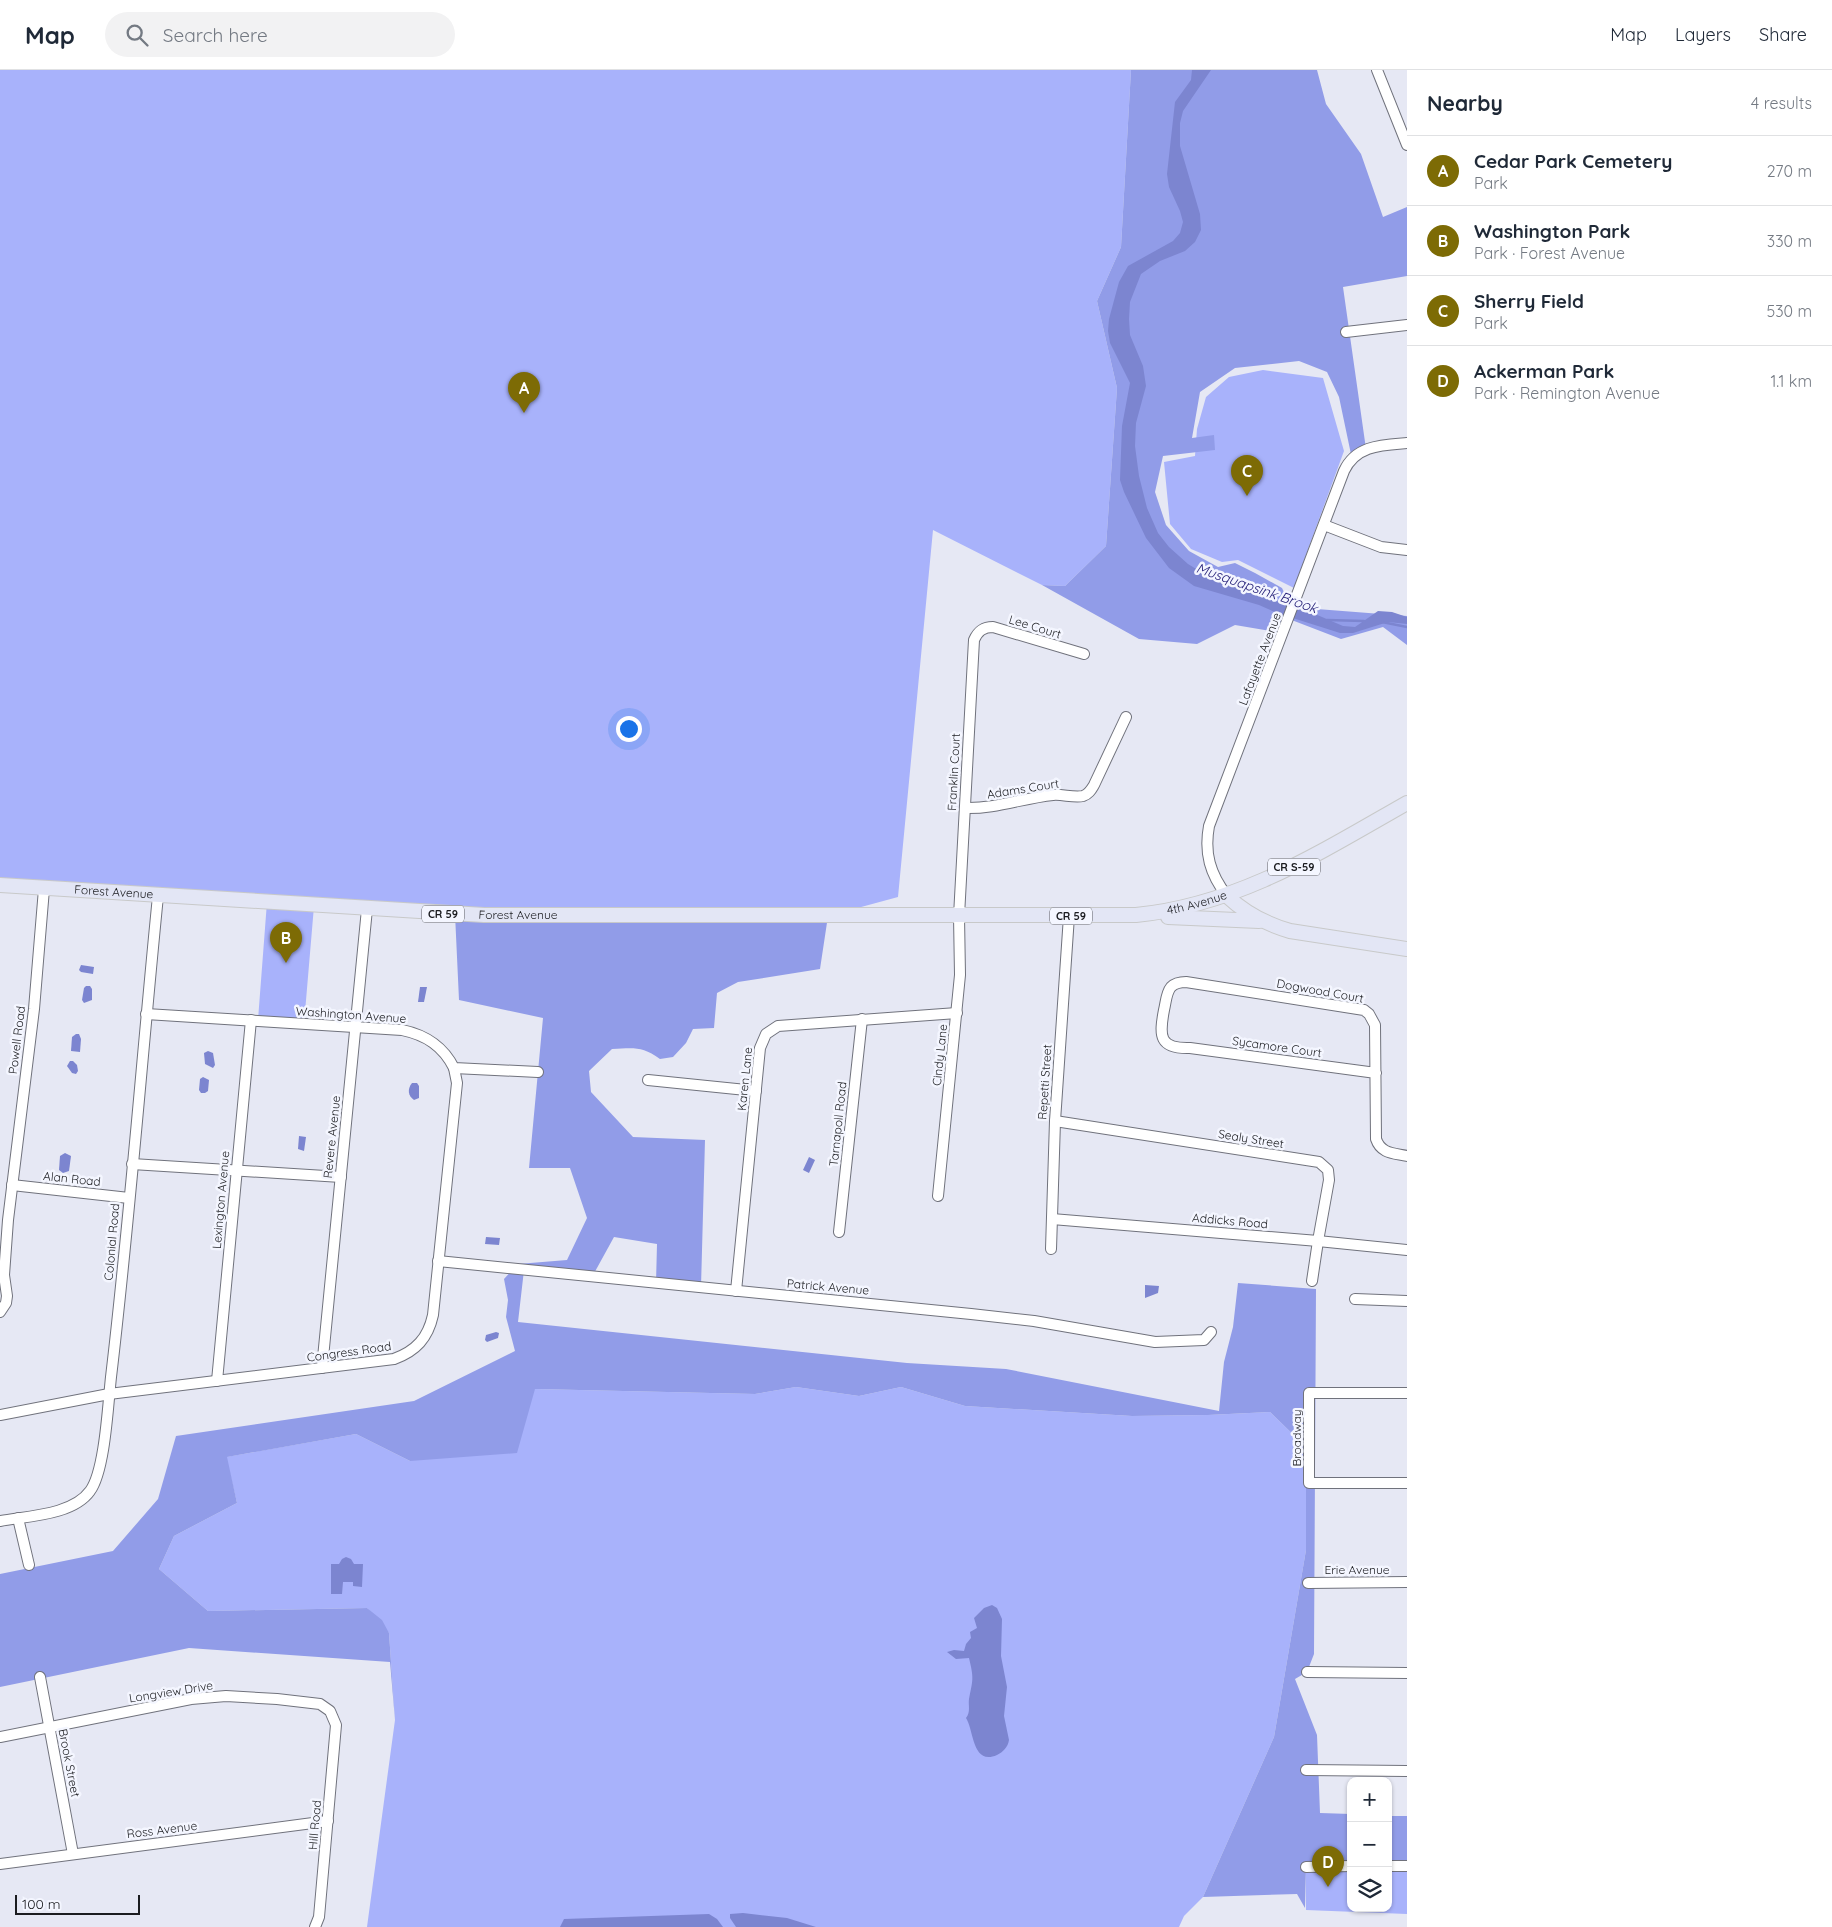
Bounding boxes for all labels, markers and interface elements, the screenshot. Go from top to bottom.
search box [105,12,455,57]
text: Map [25,20,75,50]
icon: search [123,21,151,49]
text: Search here [163,23,268,47]
text: Map [1610,23,1647,46]
text: Layers [1675,23,1731,46]
text: Share [1759,23,1807,46]
text: Nearby [1427,90,1503,116]
text: 4 results [1751,93,1812,113]
text: Cedar Park Cemetery [1474,149,1672,173]
text: A [1438,161,1448,181]
text: 270 m [1767,161,1812,181]
text: Park [1474,173,1508,193]
text: Washington Park [1474,219,1630,243]
text: B [1438,231,1448,251]
text: 330 m [1767,231,1812,251]
text: Park · Forest Avenue [1474,243,1625,263]
text: Sherry Field [1474,289,1584,313]
text: C [1438,301,1448,321]
text: 530 m [1766,301,1812,321]
text: Park [1474,313,1508,333]
text: Ackerman Park [1474,359,1614,383]
text: D [1437,371,1449,391]
text: 1.1 km [1770,371,1812,391]
pin: A [508,372,540,413]
text: Park · Remington Avenue [1474,383,1660,403]
pin: C [1231,455,1263,496]
water label: Musquapsink Brook [1194,559,1321,618]
street label: Lafayette Avenue [1235,610,1284,707]
street label: Lee Court [1007,611,1063,642]
your location [616,716,642,742]
street label: Franklin Court [944,733,963,811]
street label: Adams Court [986,775,1060,802]
road number: CR S-59 [1268,859,1320,876]
street label: Forest Avenue [74,882,154,901]
street label: 4th Avenue [1165,887,1229,917]
road number: CR 59 [422,906,464,922]
street label: Forest Avenue [478,907,558,922]
road number: CR 59 [1050,908,1092,924]
pin: B [270,922,302,963]
street label: Dogwood Court [1275,975,1365,1006]
street label: Washington Avenue [295,1003,407,1026]
street label: Powell Road [5,1005,28,1075]
street label: Cindy Lane [929,1023,950,1087]
street label: Sycamore Court [1231,1033,1323,1060]
street label: Repetti Street [1034,1044,1055,1120]
street label: Karen Lane [734,1046,755,1112]
street label: Tarnapoll Road [826,1081,849,1167]
street label: Revere Avenue [320,1095,343,1179]
street label: Sealy Street [1217,1126,1285,1151]
street label: Lexington Avenue [209,1150,232,1250]
street label: Alan Road [43,1168,102,1189]
street label: Colonial Road [101,1203,122,1281]
street label: Addicks Road [1191,1210,1269,1231]
street label: Patrick Avenue [786,1275,870,1298]
street label: Congress Road [306,1338,392,1365]
street label: Broadway [1289,1409,1304,1467]
street label: Erie Avenue [1324,1562,1390,1577]
street label: Longview Drive [128,1677,214,1706]
street label: Brook Street [56,1728,83,1798]
map controls [1347,1777,1392,1912]
button: + [1347,1777,1392,1822]
street label: Hill Road [305,1800,324,1850]
street label: Ross Avenue [126,1818,198,1841]
button: − [1347,1822,1392,1867]
pin: D [1312,1846,1344,1887]
button: layers [1347,1867,1392,1912]
scale bar [15,1892,140,1915]
text: 100 m [22,1895,60,1913]

